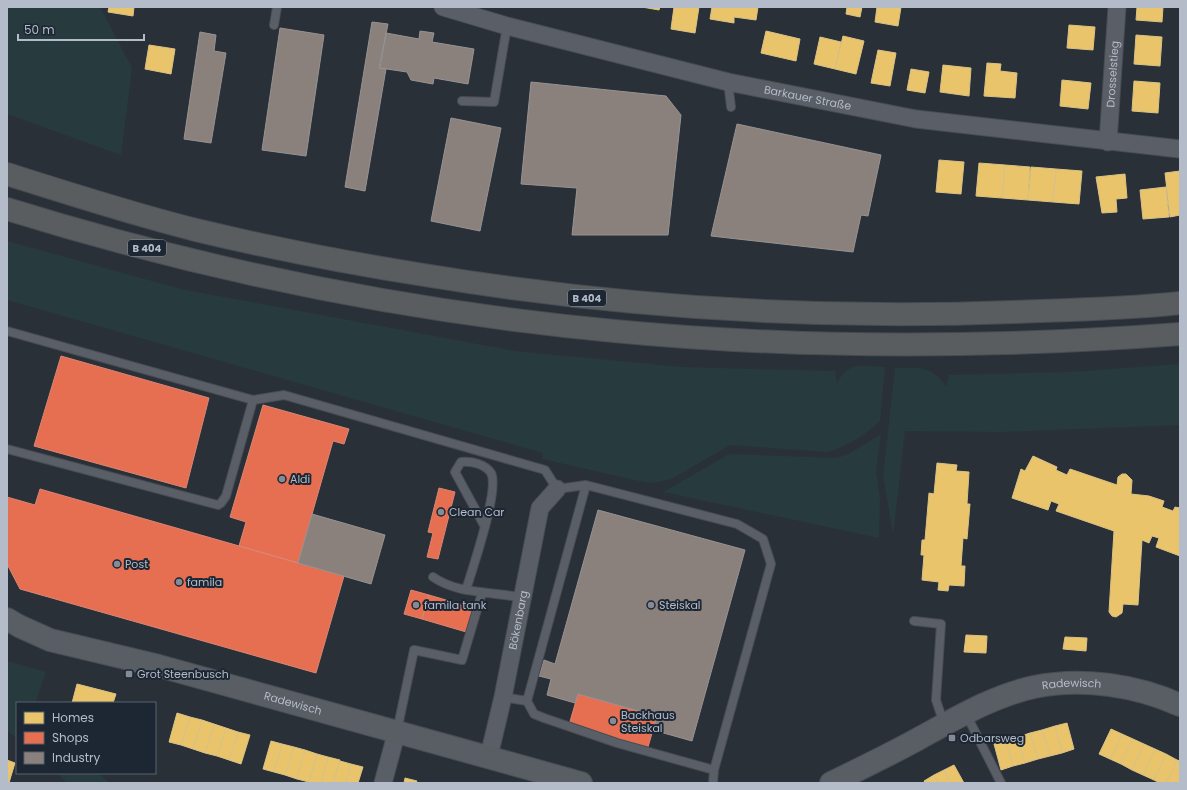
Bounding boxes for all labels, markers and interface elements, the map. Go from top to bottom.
scale bar [18,16,144,42]
text: 50 m [24,21,55,38]
street label: Drosselstieg [1102,40,1123,108]
street label: Barkauer Straße [763,81,853,114]
road number: B 404 [128,240,166,256]
road number: B 404 [568,290,606,306]
place label: Aldi [290,471,311,487]
marker: Aldi [277,474,287,484]
place label: Clean Car [449,504,504,520]
marker: Clean Car [436,507,446,517]
place label: Post [125,556,148,572]
marker: Post [112,559,122,569]
place label: famila [187,574,222,590]
marker: famila [174,577,184,587]
street label: Bökenbarg [504,589,532,651]
place label: famila tank [424,597,487,613]
place label: Steiskal [659,597,701,613]
marker: famila tank [411,600,421,610]
marker: Steiskal [646,600,656,610]
place label: Grot Steenbusch [137,666,229,682]
marker: Grot Steenbusch [124,669,134,679]
street label: Radewisch [1041,675,1102,693]
street label: Radewisch [262,687,324,719]
legend [16,702,156,774]
place label: Backhaus Steiskal [621,707,675,736]
text: Homes [52,709,94,726]
marker: Backhaus Steiskal [608,716,618,726]
text: Shops [52,729,89,746]
place label: Odbarsweg [960,730,1024,746]
marker: Odbarsweg [947,733,957,743]
text: Industry [52,749,101,766]

